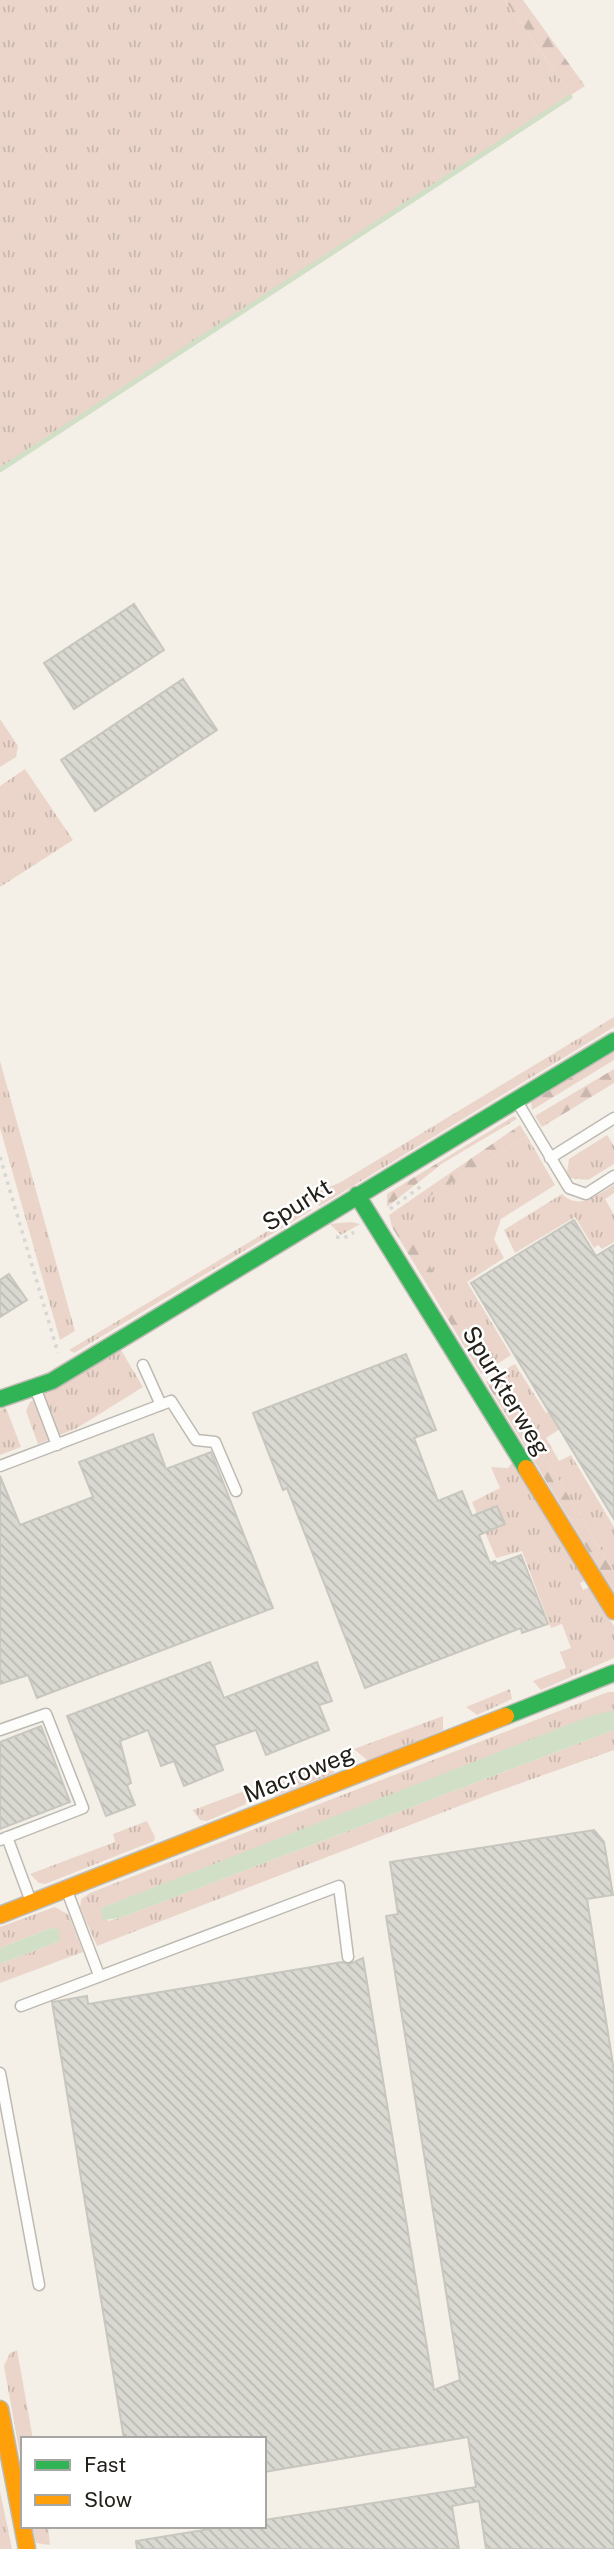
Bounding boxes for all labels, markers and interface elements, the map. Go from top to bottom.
street label: Spurkt [257,1172,336,1236]
street label: Spurkterweg [457,1321,557,1460]
street label: Macroweg [239,1738,358,1808]
legend [21,2437,266,2528]
text: Fast [84,2452,126,2477]
text: Slow [84,2487,132,2512]

